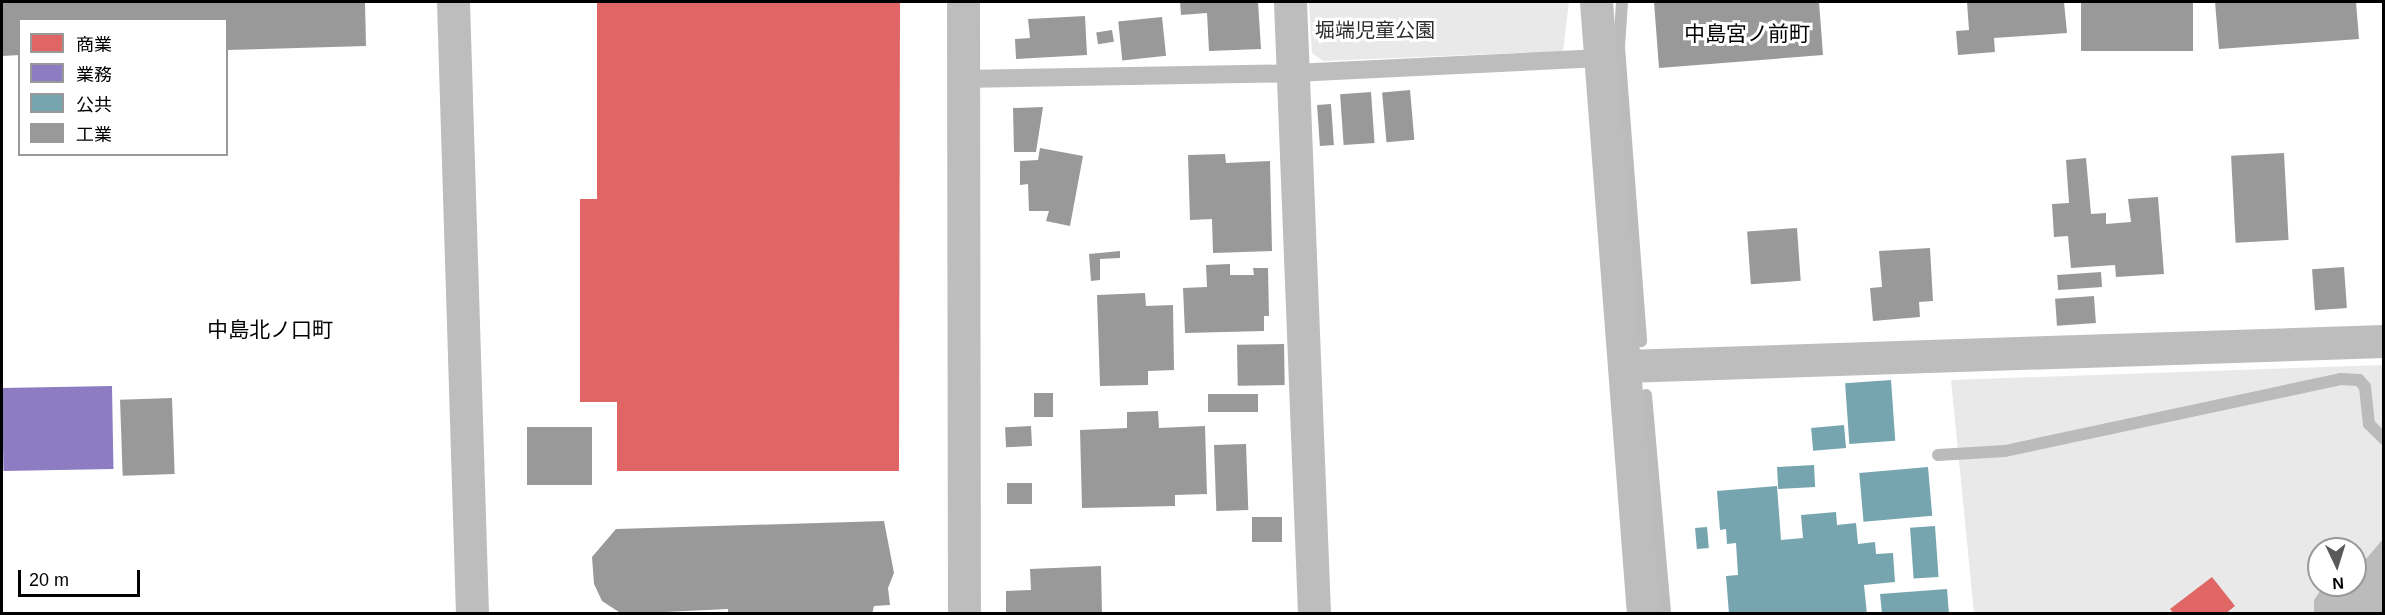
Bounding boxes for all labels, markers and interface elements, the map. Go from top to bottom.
legend [18,18,228,156]
park label: 堀端児童公園 [1315,18,1435,42]
district label: 中島宮ノ前町 [1684,21,1810,47]
text: 商業 [76,35,112,55]
text: 業務 [76,65,112,85]
text: 公共 [76,95,112,115]
text: 工業 [76,125,112,145]
district label: 中島北ノ口町 [207,317,333,343]
north arrow [2307,537,2367,597]
scale bar [21,558,142,596]
text: 20 m [29,570,69,590]
text: N [2332,575,2345,592]

